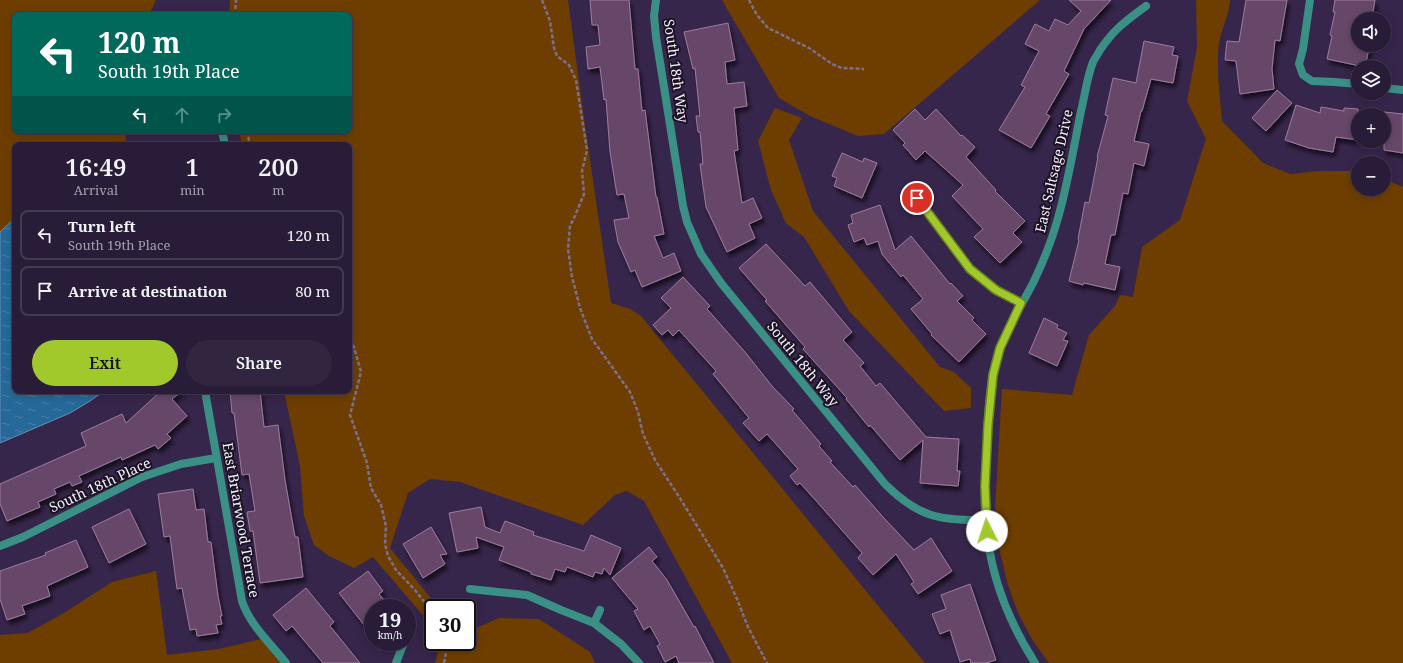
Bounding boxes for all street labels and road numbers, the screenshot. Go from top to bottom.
street label: South 18th Way [660,18,693,124]
street label: East Saltsage Drive [1030,107,1077,234]
street label: South 18th Way [763,317,844,410]
street label: East Briarwood Terrace [218,441,264,599]
street label: South 18th Place [46,453,154,516]

